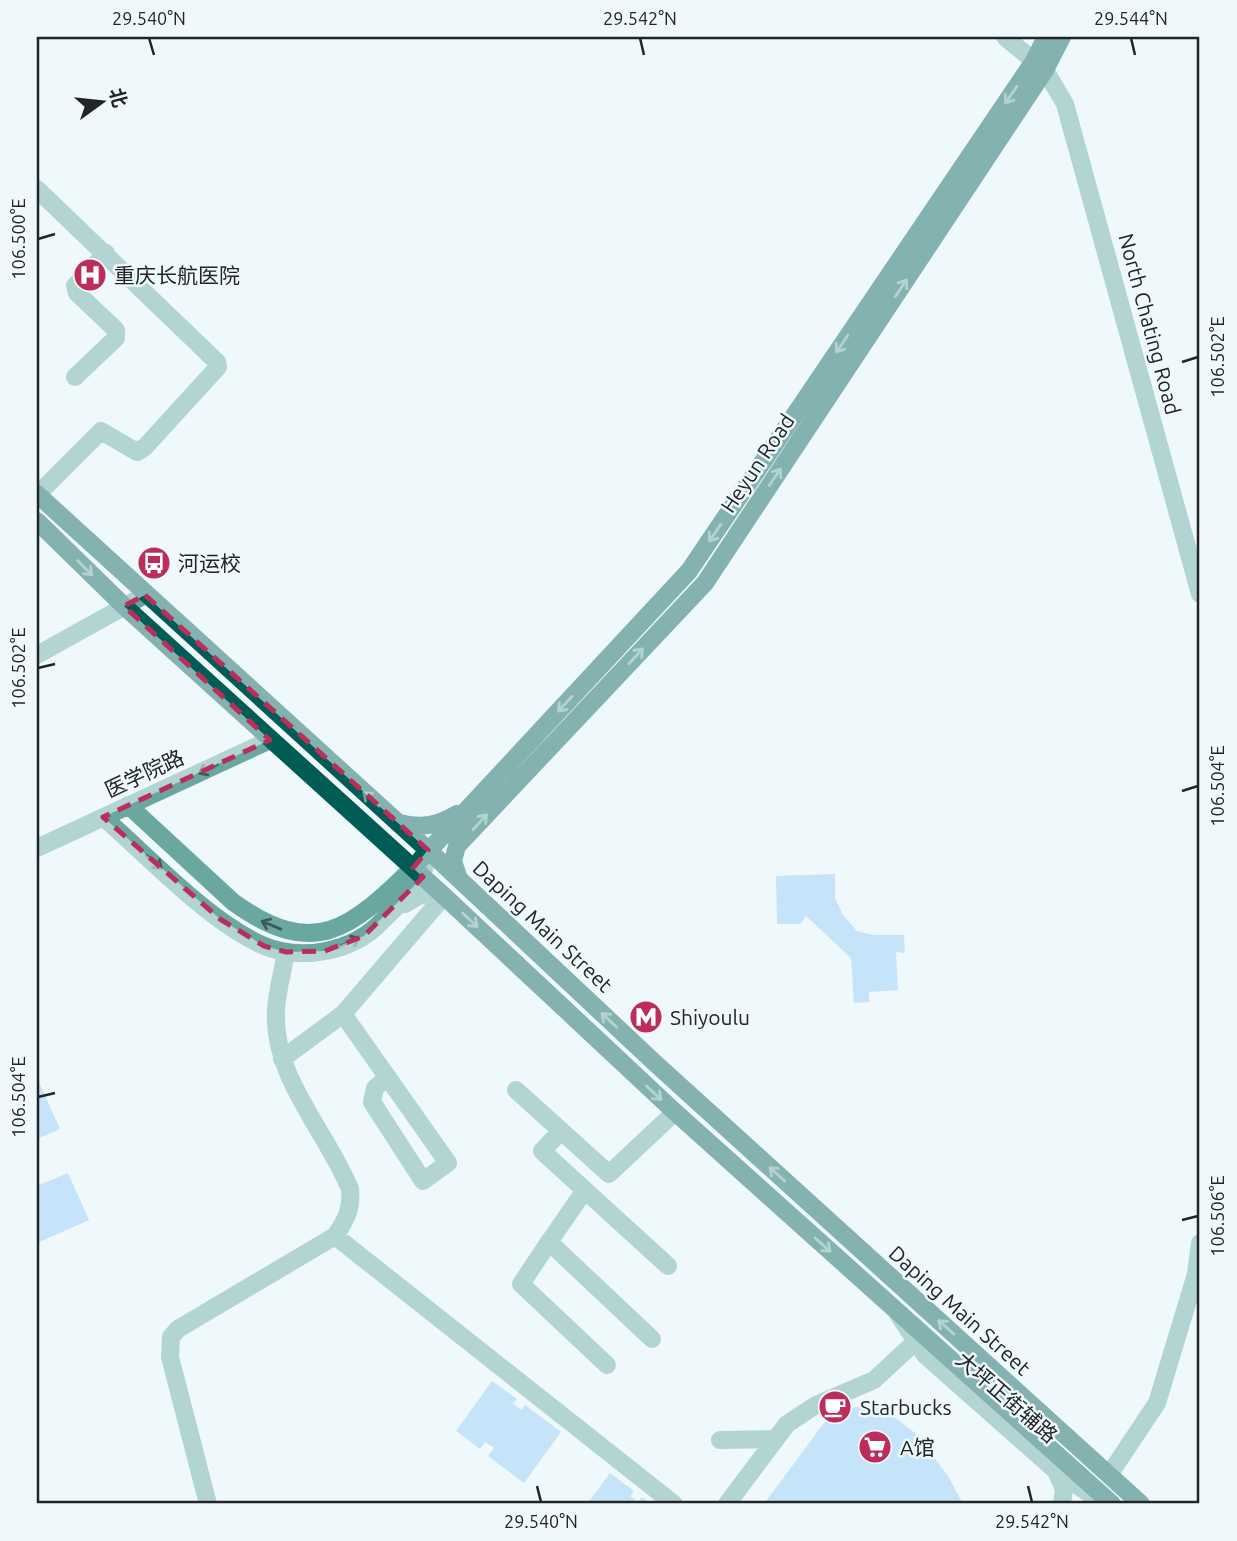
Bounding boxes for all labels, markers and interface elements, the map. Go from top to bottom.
text: 29.540°N [112,8,186,28]
text: 29.542°N [603,8,677,28]
text: 29.544°N [1094,8,1168,28]
north arrow [66,66,136,136]
one-way arrow [1004,85,1018,104]
text: 北 [105,86,132,110]
text: 106.500°E [8,198,28,280]
street label: North Chating Road [1114,231,1186,417]
hospital icon: 重庆长航医院 [71,256,109,294]
place label: 重庆长航医院 [114,263,240,287]
one-way arrow [894,279,908,298]
text: 106.502°E [1207,316,1227,398]
one-way arrow [835,334,849,354]
street label: Heyun Road [715,409,799,517]
one-way arrow [768,468,782,487]
one-way arrow [708,523,722,542]
bus stop icon: 河运校 [135,544,173,582]
place label: 河运校 [178,551,241,575]
one-way arrow [77,560,94,577]
text: 106.502°E [8,627,28,709]
one-way arrow [627,648,644,665]
one-way arrow [557,695,574,712]
street label: 医学院路 [101,744,187,802]
text: 106.504°E [1207,745,1227,827]
one-way arrow [198,762,219,776]
one-way arrow [363,790,380,807]
one-way arrow [471,814,488,831]
one-way arrow [145,854,163,870]
street label: Daping Main Street [468,855,618,997]
one-way arrow [461,912,478,929]
one-way arrow [260,918,282,931]
one-way arrow [339,935,361,948]
metro station icon: Shiyoulu [627,998,665,1036]
place label: Shiyoulu [670,1005,750,1029]
one-way arrow [601,1012,618,1029]
text: 106.504°E [8,1056,28,1138]
one-way arrow [645,1085,663,1101]
one-way arrow [768,1166,786,1182]
text: 106.506°E [1207,1175,1227,1257]
one-way arrow [814,1236,832,1252]
street label: Daping Main Street [885,1240,1035,1380]
one-way arrow [937,1319,955,1335]
street label: 大坪正街辅路 [952,1347,1062,1447]
cafe icon: Starbucks [816,1388,854,1426]
place label: Starbucks [860,1395,952,1419]
supermarket icon: A馆 [856,1428,894,1466]
place label: A馆 [900,1435,935,1459]
text: 29.540°N [504,1511,578,1531]
text: 29.542°N [995,1511,1069,1531]

